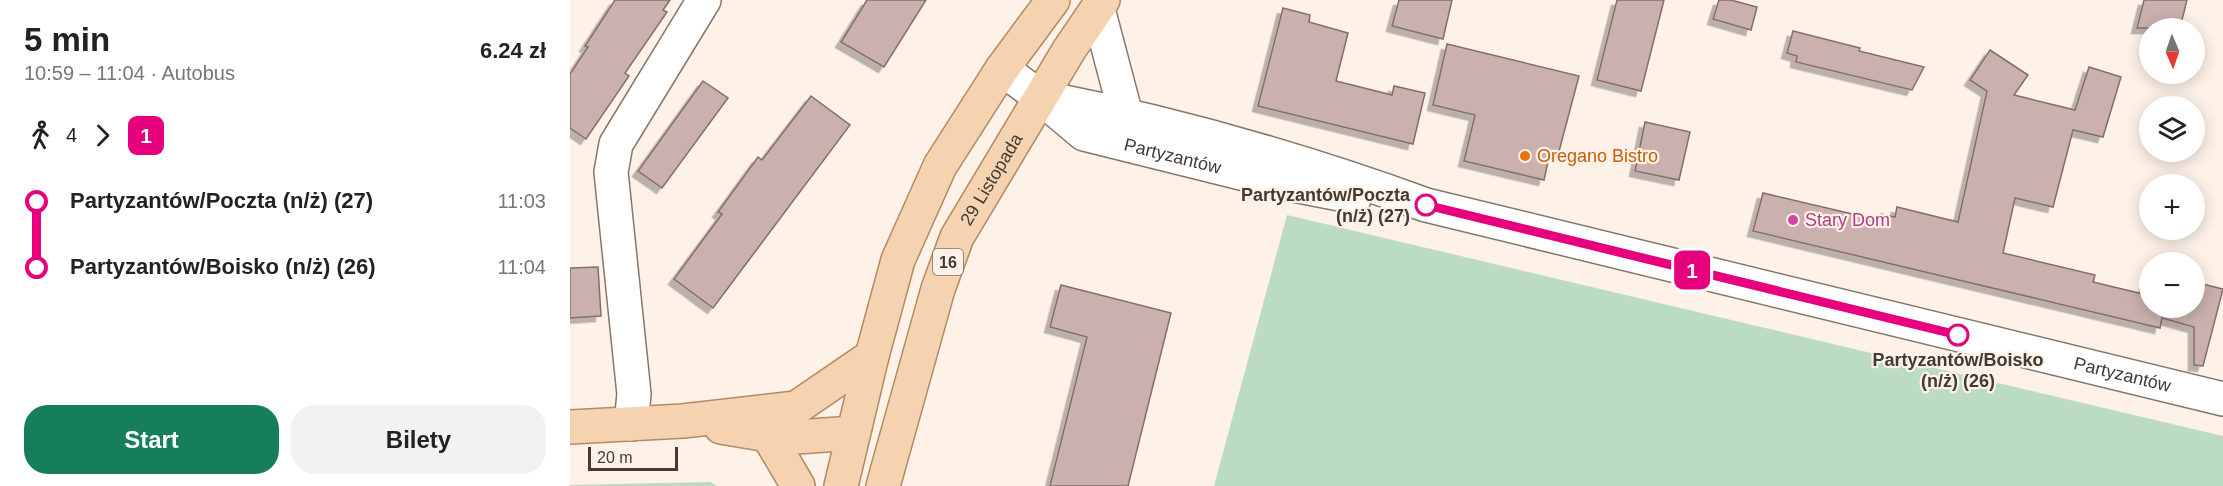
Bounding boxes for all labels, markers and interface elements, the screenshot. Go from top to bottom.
north arrow [2139,18,2205,84]
map controls [2139,18,2205,318]
text: 5 min [24,21,110,58]
text: 6.24 zł [480,38,546,63]
text: 10:59 – 11:04 · Autobus [24,62,235,84]
button: layers [2139,96,2205,162]
icon: walk [24,119,57,152]
icon: forward [86,119,119,152]
text: 4 [66,124,77,146]
text: 1 [140,124,152,147]
street label: 29 Listopada [956,129,1027,229]
street label: Partyzantów [1122,134,1224,178]
place label: Oregano Bistro [1537,146,1658,166]
marker: Oregano Bistro [1518,149,1532,163]
button: + [2139,174,2205,240]
place label: Partyzantów/Poczta (n/ż) (27) [1241,185,1411,226]
text: Partyzantów/Poczta (n/ż) (27) [70,188,373,213]
text: 11:03 [497,190,546,212]
marker: Partyzantów/Poczta (n/ż) (27) [1415,194,1437,216]
place label: Stary Dom [1805,210,1890,230]
marker: Stary Dom [1786,213,1800,227]
road number: 16 [933,249,963,275]
line badge: 1 [1672,250,1712,290]
button: − [2139,252,2205,318]
text: Partyzantów/Boisko (n/ż) (26) [70,254,376,279]
text: 11:04 [497,256,546,278]
text: 1 [1686,259,1698,282]
marker: Partyzantów/Boisko (n/ż) (26) [1947,324,1969,346]
place label: Partyzantów/Boisko (n/ż) (26) [1872,350,2044,391]
street label: Partyzantów [2072,353,2174,396]
button: Start [24,405,279,474]
button: Bilety [291,405,546,474]
scale bar [588,444,678,472]
text: 20 m [597,449,633,466]

